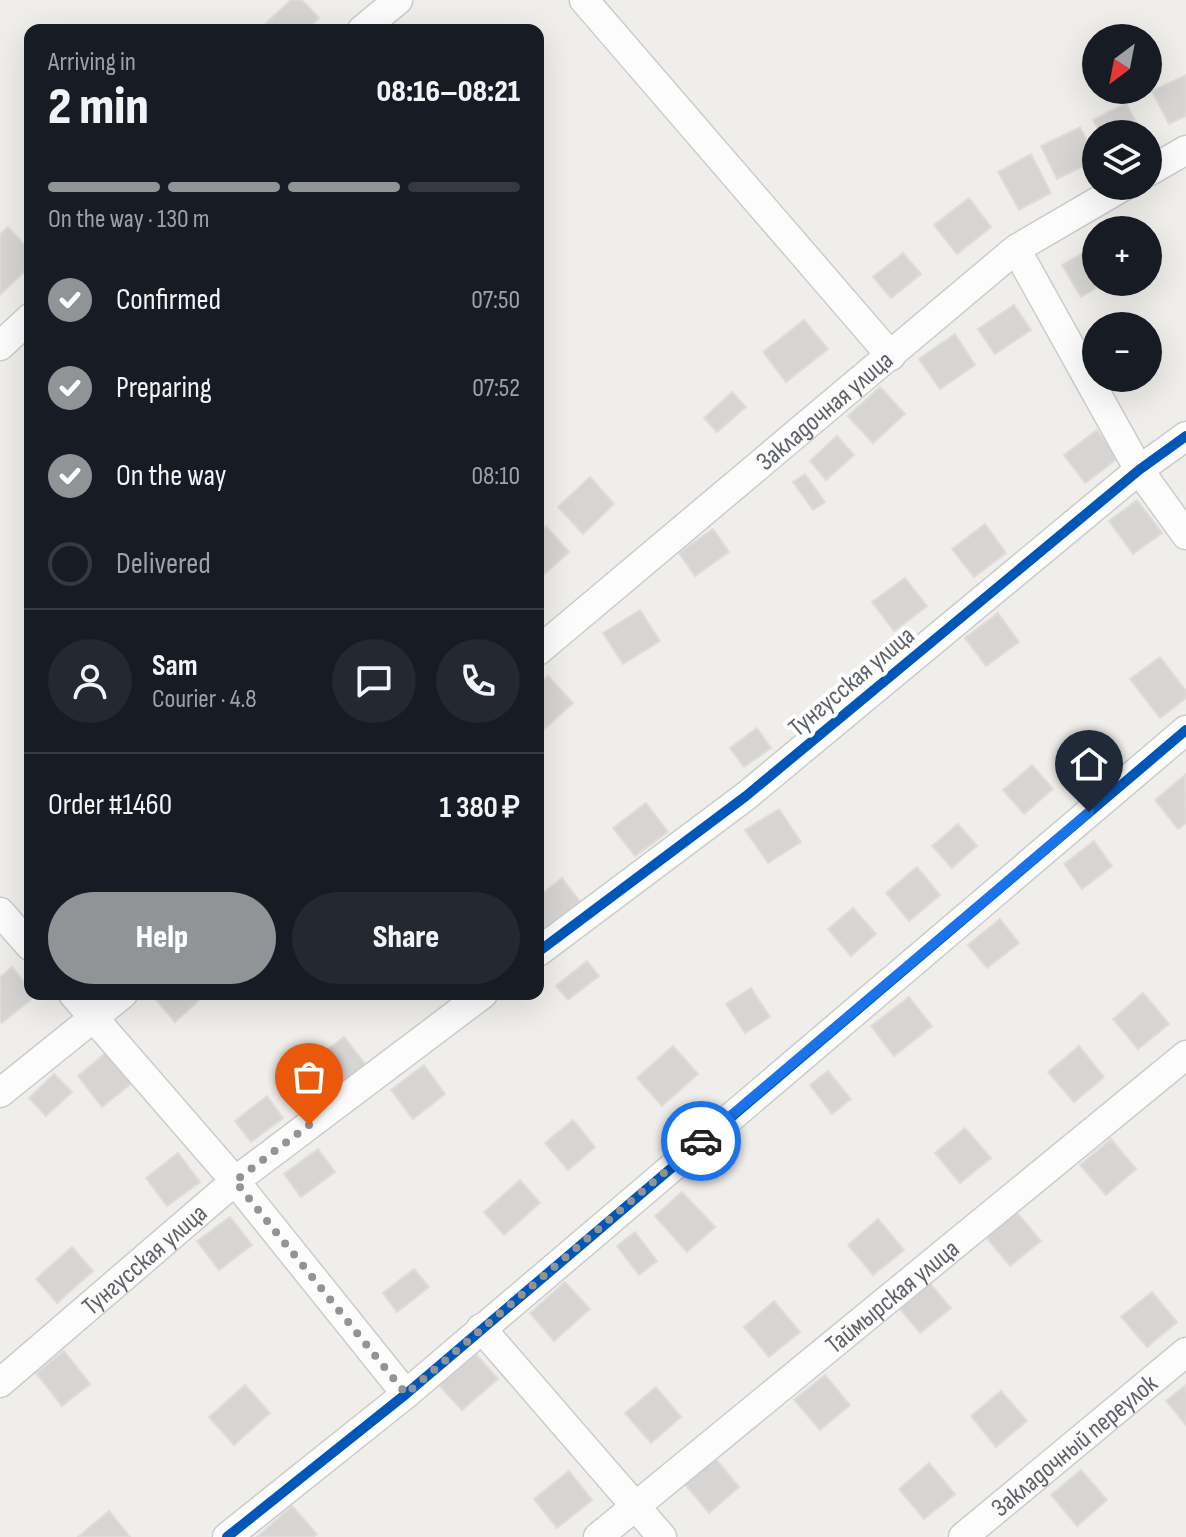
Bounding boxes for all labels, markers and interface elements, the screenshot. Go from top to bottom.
north arrow [1082,24,1162,104]
map controls [1082,24,1162,392]
text: Arriving in [48,47,136,78]
text: 08:16–08:21 [377,74,520,110]
text: 2 min [48,76,149,139]
button: layers [1082,120,1162,200]
text: On the way · 130 m [48,204,210,235]
button: + [1082,216,1162,296]
icon: check [48,278,92,322]
text: Confirmed [116,282,221,318]
text: 07:50 [471,285,520,316]
button: − [1082,312,1162,392]
street label: Закладочная улица [751,345,900,478]
icon: check [48,366,92,410]
text: Preparing [116,370,212,406]
text: 07:52 [472,373,520,404]
icon: check [48,454,92,498]
text: On the way [116,458,226,494]
text: 08:10 [471,461,520,492]
text: Delivered [116,546,211,582]
street label: Тунгусская улица [783,621,921,744]
button: person [48,639,132,723]
button: chat [332,639,416,723]
button: phone [436,639,520,723]
text: Sam [152,648,198,684]
text: Courier · 4.8 [152,684,257,715]
pin [1055,730,1123,812]
icon: home [1067,742,1111,786]
text: Order #1460 [48,787,172,823]
text: 1 380 ₽ [440,790,520,826]
button: Help [48,892,276,984]
button: Share [292,892,520,984]
pin [275,1043,343,1125]
icon: bag [287,1055,331,1099]
courier [661,1101,741,1181]
icon: car [679,1119,723,1163]
street label: Тунгусская улица [76,1198,214,1323]
street label: Таймырская улица [820,1234,966,1361]
street label: Закладочный переулок [986,1368,1164,1524]

